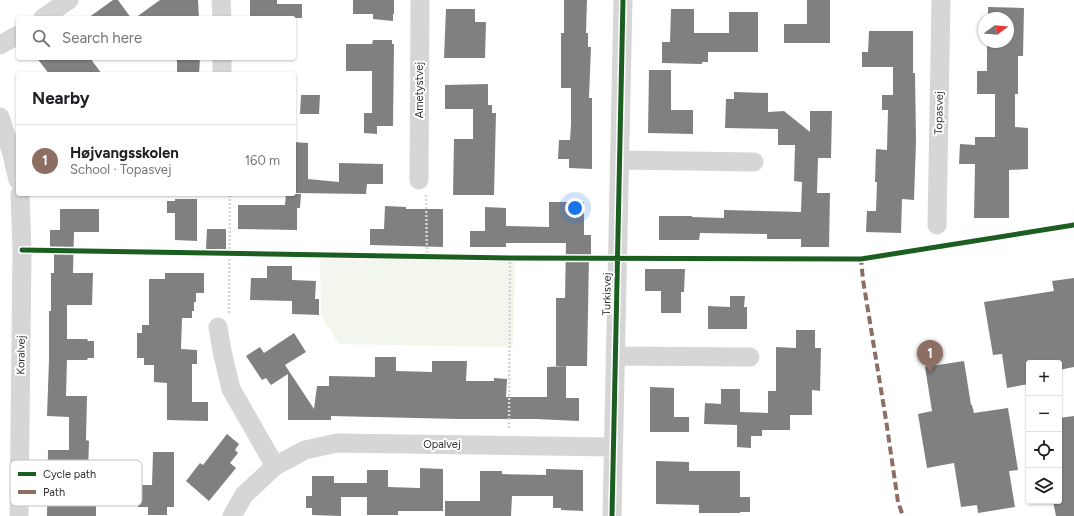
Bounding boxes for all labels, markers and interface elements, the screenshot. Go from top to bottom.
north arrow [978,12,1014,48]
search box [16,16,296,60]
icon: search [30,27,52,49]
text: Search here [62,29,142,47]
street label: Ametystvej [413,62,426,118]
text: Nearby [32,88,90,108]
street label: Topasvej [932,91,946,135]
text: Højvangsskolen [70,144,179,162]
text: 1 [42,153,48,168]
text: 160 m [245,153,280,168]
text: School · Topasvej [70,162,171,177]
your location [565,198,585,218]
street label: Turkisvej [600,272,614,316]
street label: Koralvej [14,335,28,375]
pin: 1 [917,340,943,373]
map controls [1026,360,1062,504]
button: + [1026,360,1062,396]
button: − [1026,396,1062,432]
button: locate [1026,432,1062,468]
street label: Opalvej [423,438,461,451]
legend [10,460,142,506]
text: Cycle path [43,468,96,481]
button: layers [1026,468,1062,504]
text: Path [43,486,65,499]

